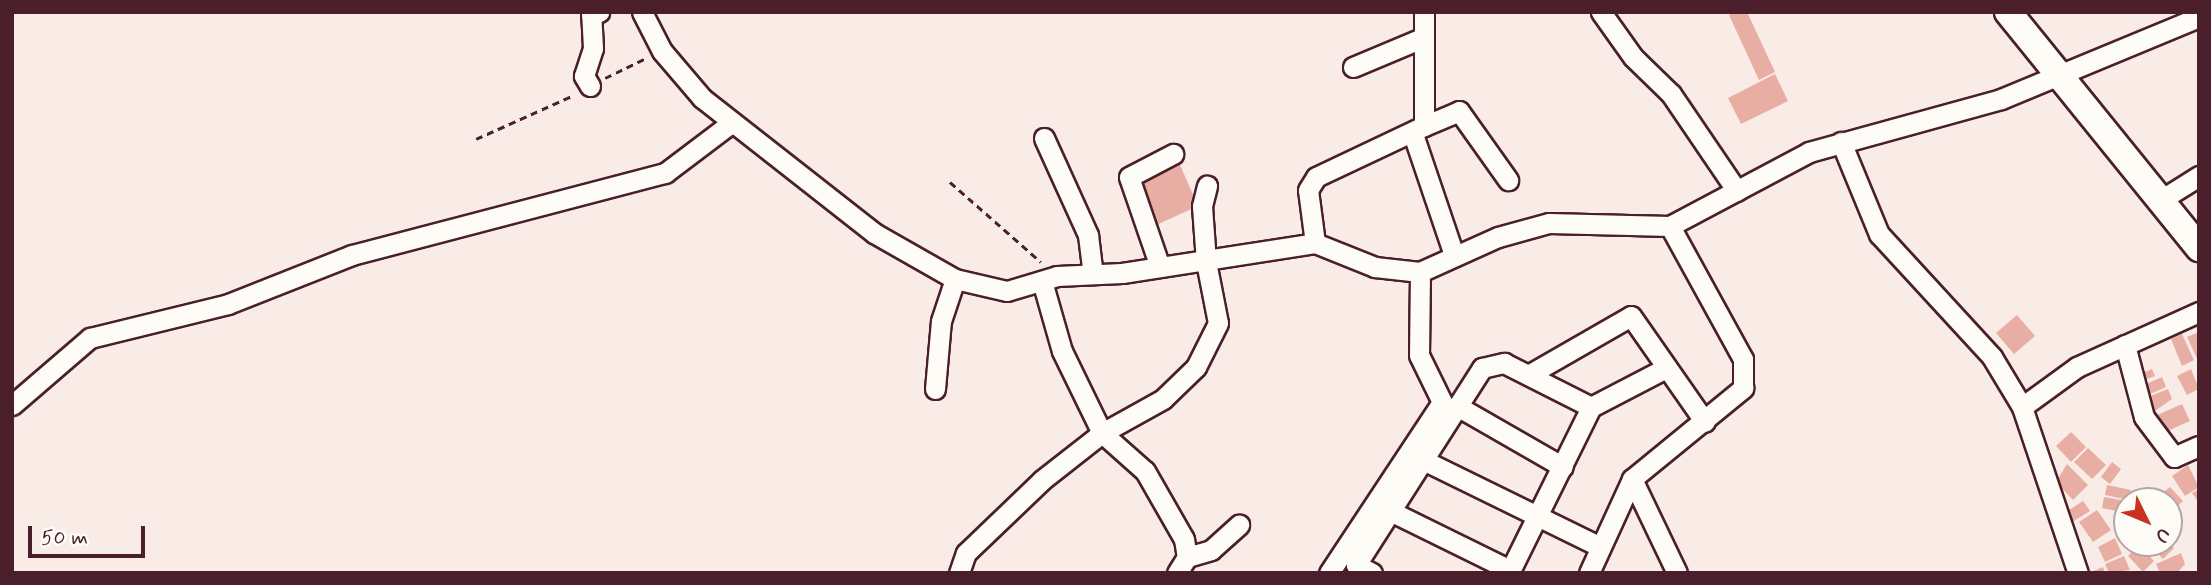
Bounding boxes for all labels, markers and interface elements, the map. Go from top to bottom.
north arrow [2113,487,2183,557]
scale bar [32,512,149,556]
text: U [2149,522,2176,548]
text: 50 m [41,524,88,552]

